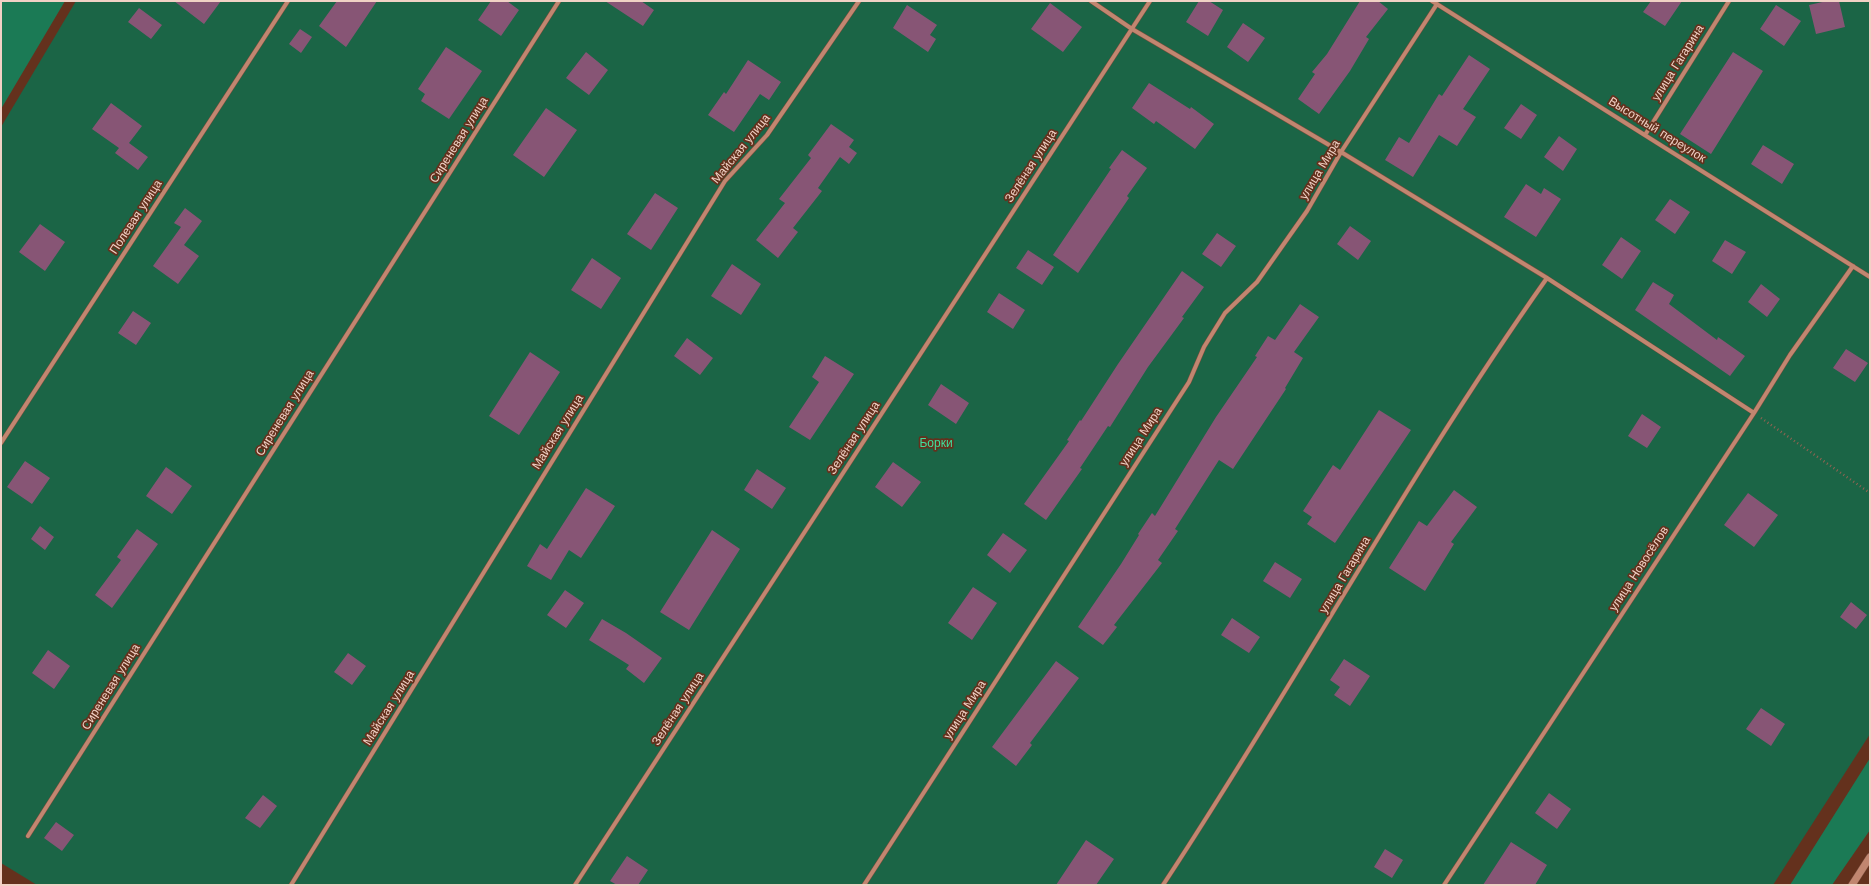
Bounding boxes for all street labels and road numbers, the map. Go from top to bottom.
street label: улица Гагарина [1649,22,1707,104]
street label: Сиреневая улица [427,94,491,186]
street label: Высотный переулок [1606,94,1708,166]
street label: Майская улица [709,111,773,187]
street label: Зелёная улица [1002,127,1060,205]
street label: улица Мира [1297,138,1343,202]
street label: Полевая улица [107,177,165,257]
street label: Сиреневая улица [253,367,317,459]
street label: Майская улица [529,392,587,472]
street label: Зелёная улица [825,399,883,477]
street label: улица Мира [1117,405,1165,469]
street label: улица Новосёлов [1606,524,1672,614]
street label: улица Гагарина [1316,534,1374,616]
street label: Сиреневая улица [79,641,143,733]
street label: Майская улица [360,668,418,748]
street label: Зелёная улица [649,670,707,748]
street label: улица Мира [941,678,989,742]

